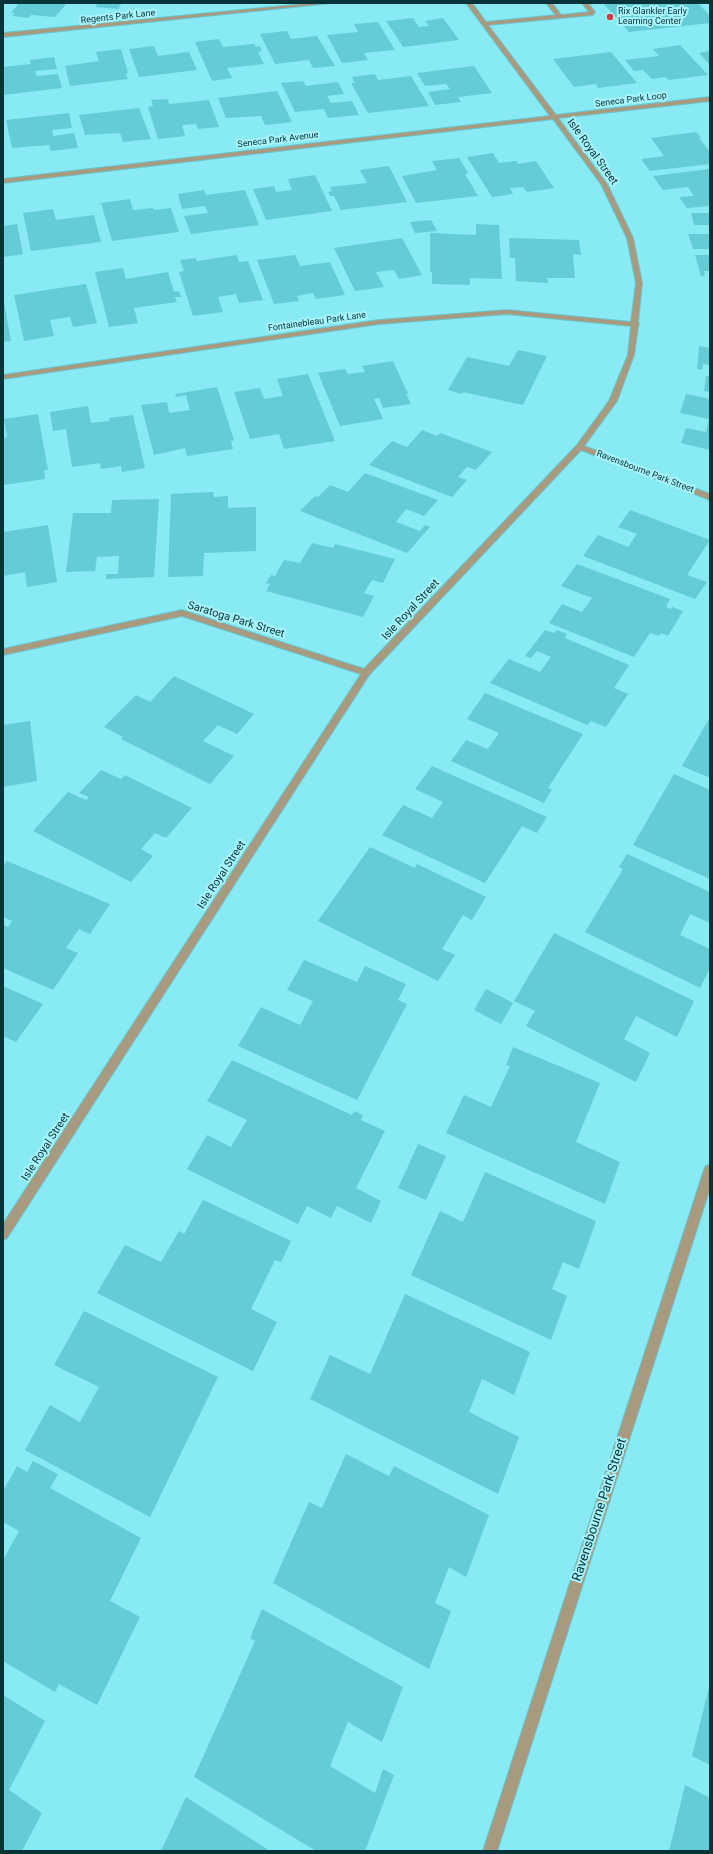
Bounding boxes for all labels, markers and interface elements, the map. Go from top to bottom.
place label: Rix Glankler Early Learning Center [618,7,687,28]
street label: Regents Park Lane [80,8,156,26]
marker: Rix Glankler Early Learning Center [605,12,615,22]
street label: Seneca Park Loop [594,90,668,110]
street label: Isle Royal Street [564,116,620,188]
street label: Seneca Park Avenue [237,130,319,150]
street label: Fontainebleau Park Lane [267,310,367,334]
street label: Ravensbourne Park Street [595,448,695,496]
street label: Isle Royal Street [379,577,443,643]
street label: Saratoga Park Street [186,599,286,641]
street label: Isle Royal Street [195,839,249,911]
street label: Isle Royal Street [19,1111,73,1183]
street label: Ravensbourne Park Street [570,1437,630,1583]

